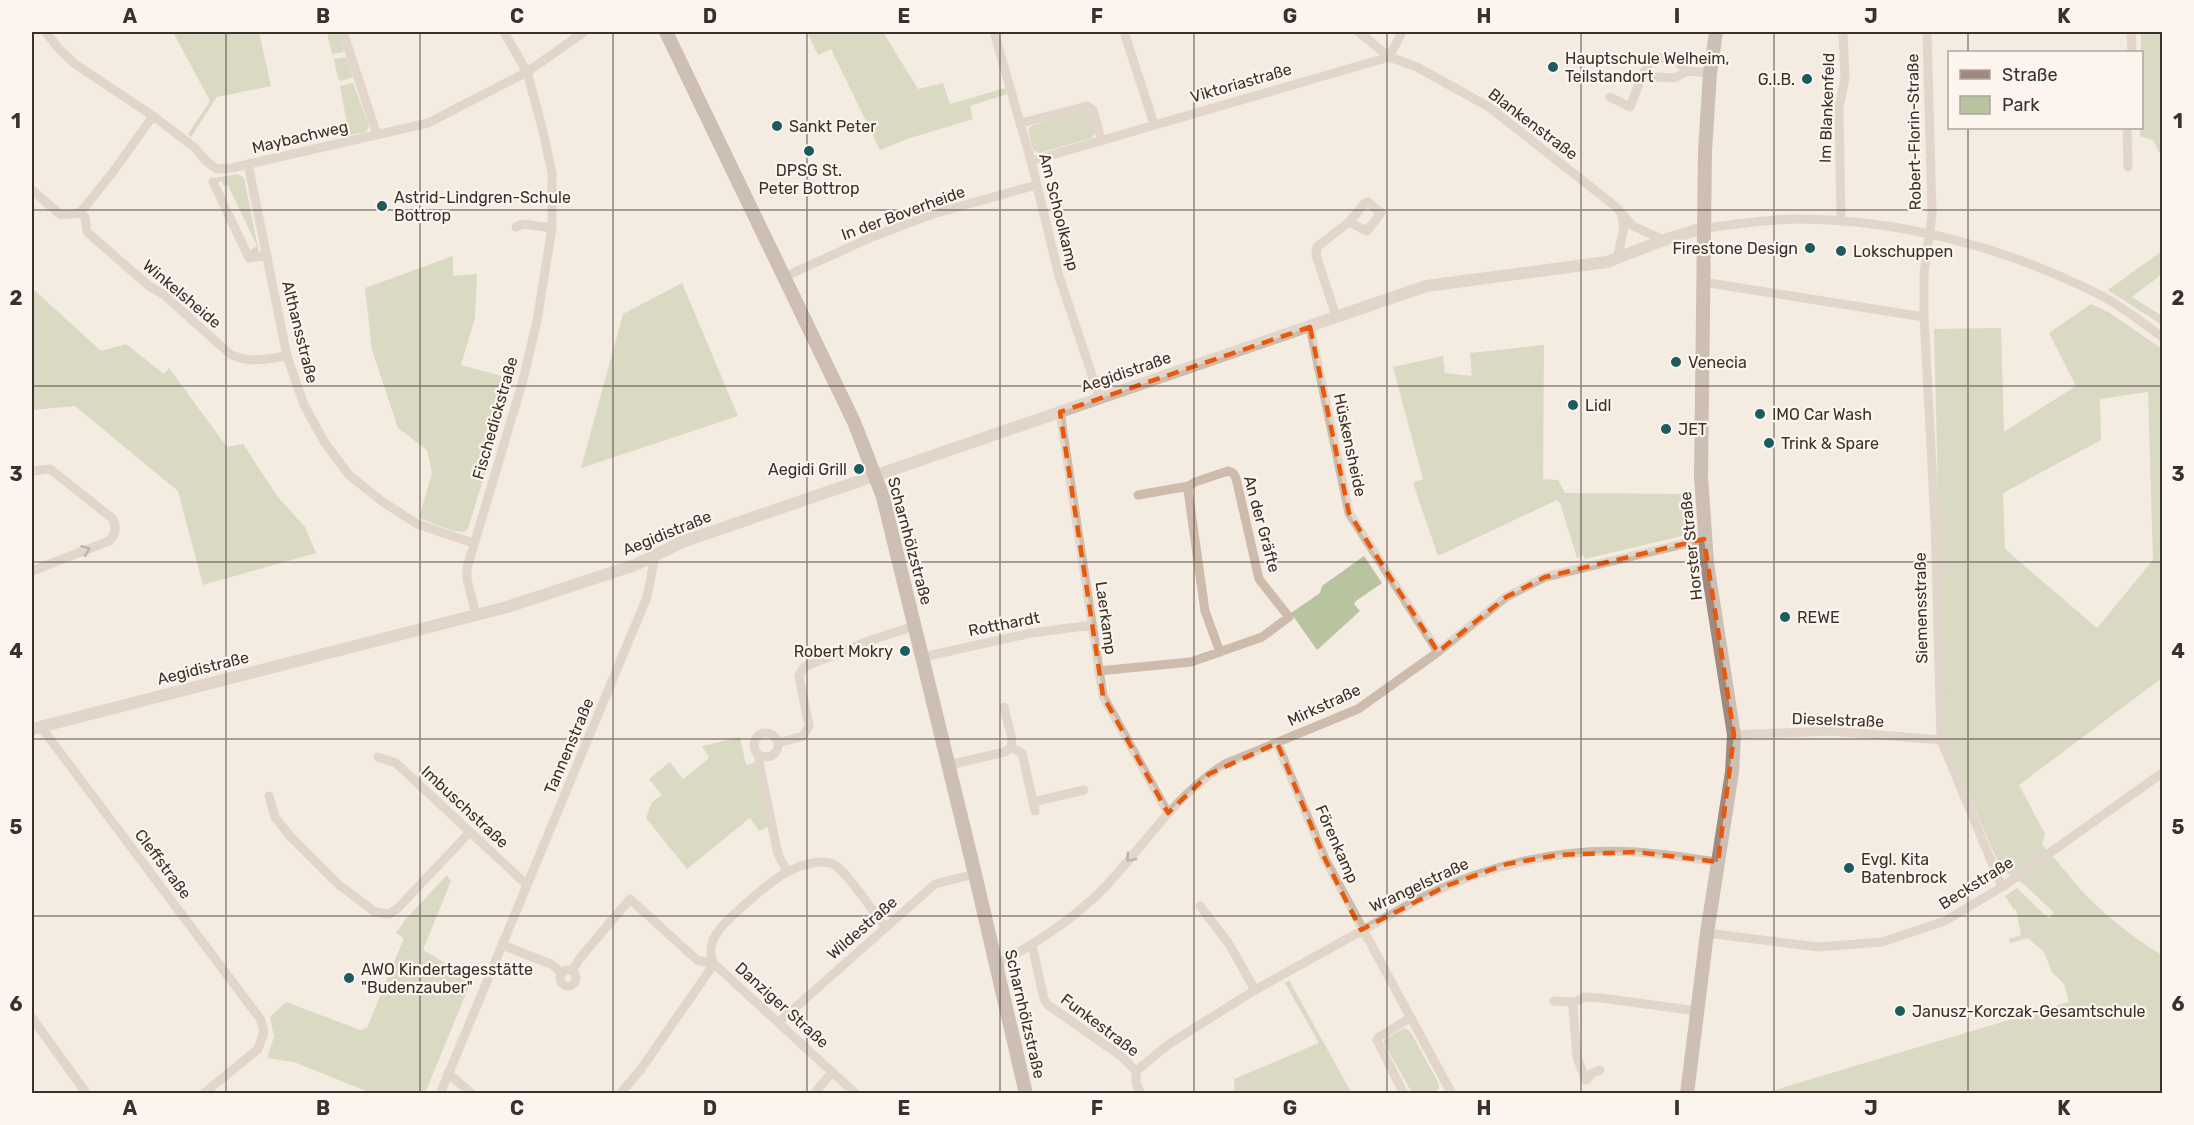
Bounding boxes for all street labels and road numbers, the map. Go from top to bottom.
street label: Im Blankenfeld [1816,53,1838,163]
street label: Robert-Florin-Straße [1903,53,1925,211]
street label: Viktoriastraße [1188,59,1294,107]
street label: Blankenstraße [1484,84,1582,164]
street label: Maybachweg [250,117,350,157]
street label: Am Schoolkamp [1035,151,1083,273]
street label: In der Boverheide [839,182,968,244]
street label: Winkelsheide [139,256,225,332]
street label: Althansstraße [278,279,322,385]
street label: Aegidistraße [1078,348,1174,396]
street label: Fischedickstraße [468,354,522,482]
street label: Hüskensheide [1330,392,1370,498]
street label: An der Gräfte [1240,474,1284,575]
street label: Scharnhölzstraße [884,475,936,607]
street label: Horster Straße [1676,491,1706,601]
street label: Aegidistraße [620,507,714,559]
street label: Siemensstraße [1911,552,1931,664]
street label: Laerkamp [1091,580,1121,656]
street label: Rotthardt [967,608,1041,640]
street label: Aegidistraße [155,647,251,689]
street label: Mirkstraße [1284,680,1364,730]
street label: Tannenstraße [540,695,598,797]
street label: Dieselstraße [1791,709,1885,731]
street label: Imbuschstraße [418,762,512,852]
street label: Förenkamp [1311,802,1363,886]
street label: Cleffstraße [131,826,195,903]
street label: Beckstraße [1935,853,2017,913]
street label: Wrangelstraße [1366,854,1472,916]
street label: Wildestraße [823,892,901,964]
street label: Scharnhölzstraße [1001,948,1049,1080]
street label: Danziger Straße [731,958,833,1052]
street label: Funkestraße [1057,989,1143,1061]

